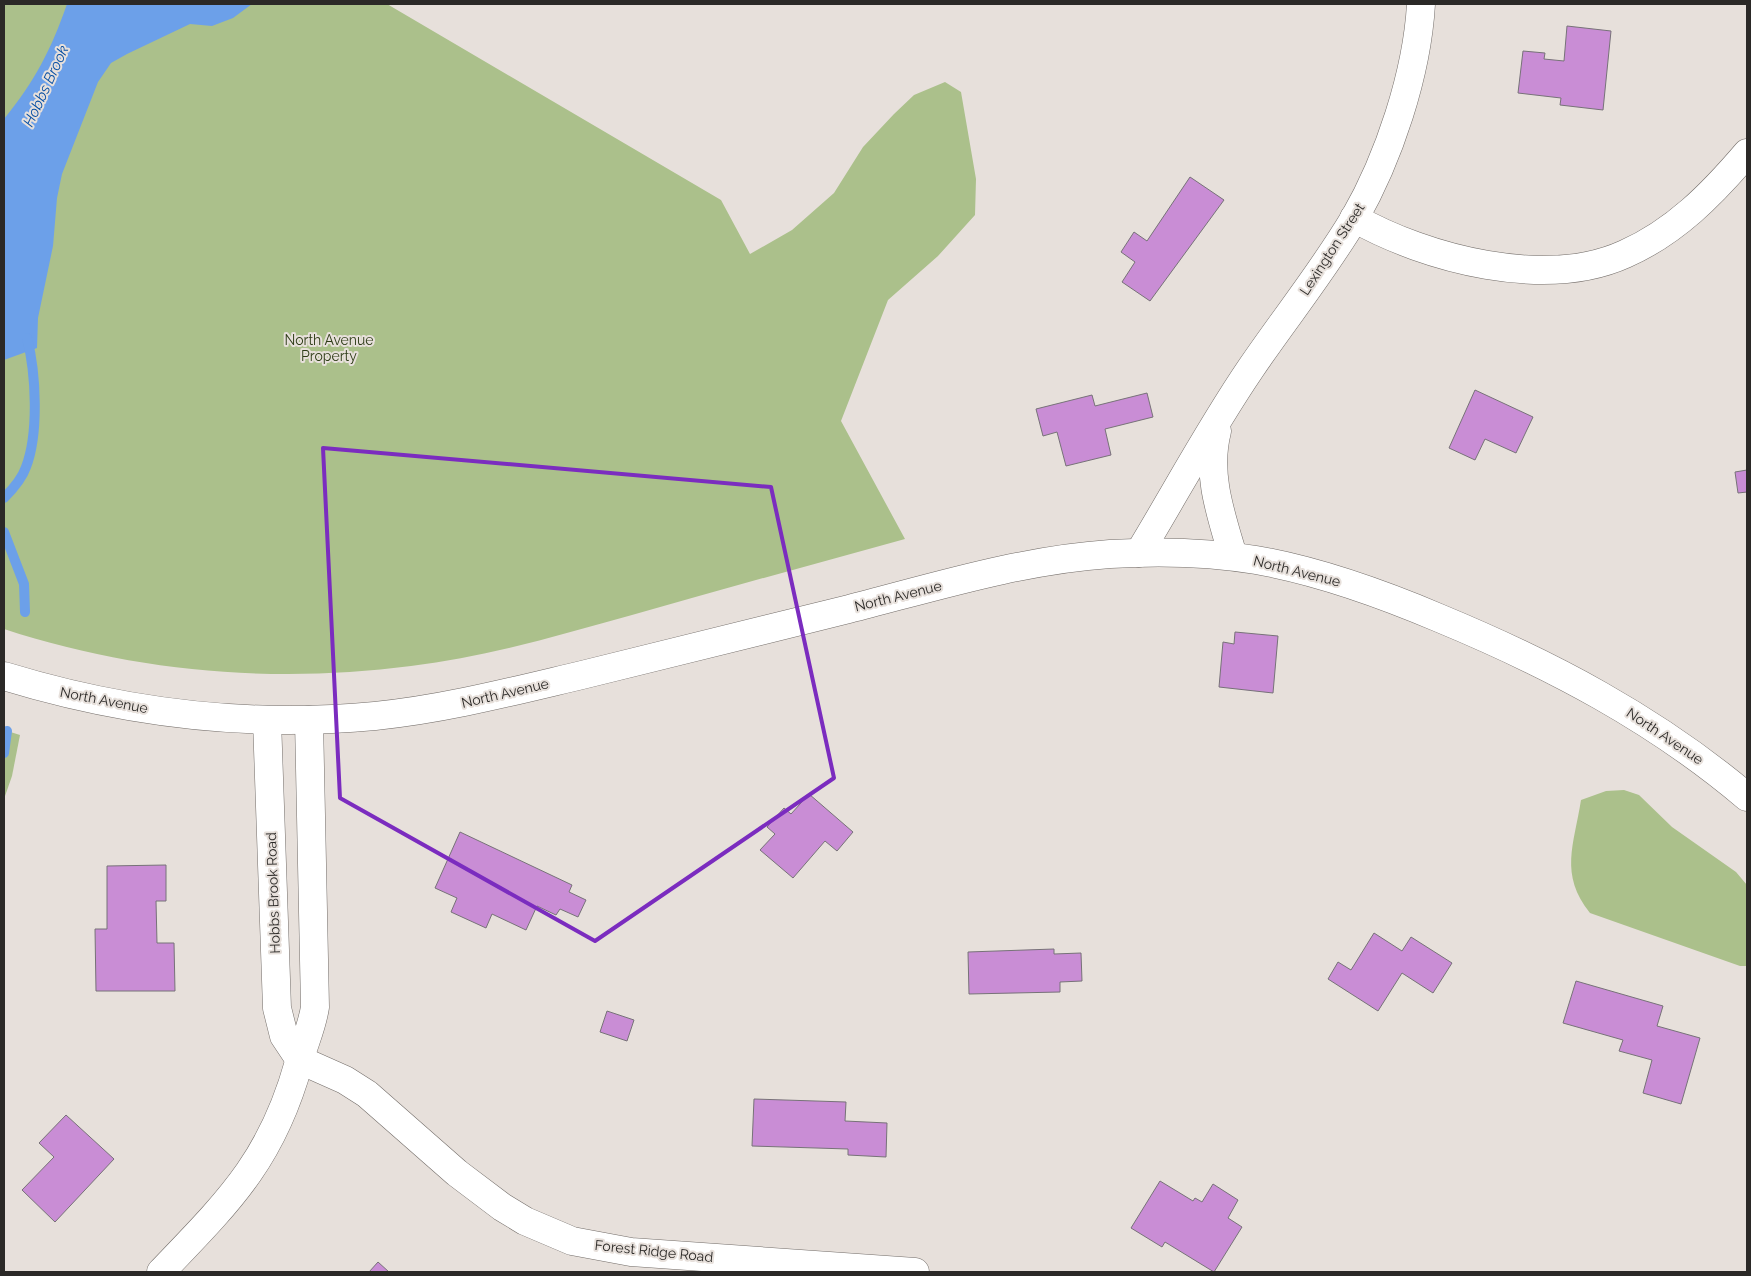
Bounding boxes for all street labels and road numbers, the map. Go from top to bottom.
street label: Lexington Street [1296,200,1368,298]
street label: North Avenue [1252,552,1342,590]
street label: North Avenue [853,577,943,615]
street label: North Avenue [460,675,550,711]
street label: North Avenue [59,684,149,716]
street label: North Avenue [1624,704,1706,768]
street label: Hobbs Brook Road [263,832,283,954]
street label: Forest Ridge Road [594,1237,714,1265]

